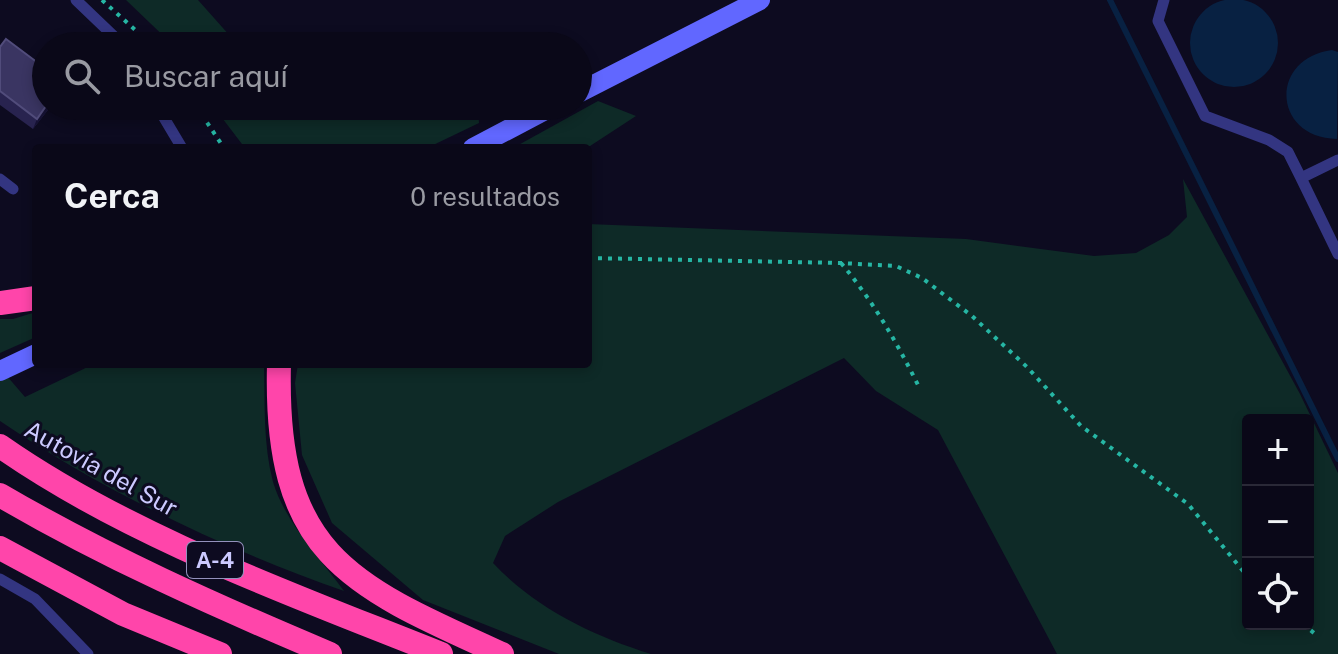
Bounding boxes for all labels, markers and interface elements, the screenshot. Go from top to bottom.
search box [32,32,592,120]
icon: search [60,54,104,98]
text: Buscar aquí [124,58,288,94]
text: Cerca [64,176,160,216]
text: 0 resultados [410,181,560,212]
map controls [1242,414,1314,630]
button: + [1242,414,1314,486]
street label: Autovía del Sur [20,415,183,522]
button: − [1242,486,1314,558]
road number: A-4 [187,542,243,578]
button: locate [1242,558,1314,630]

